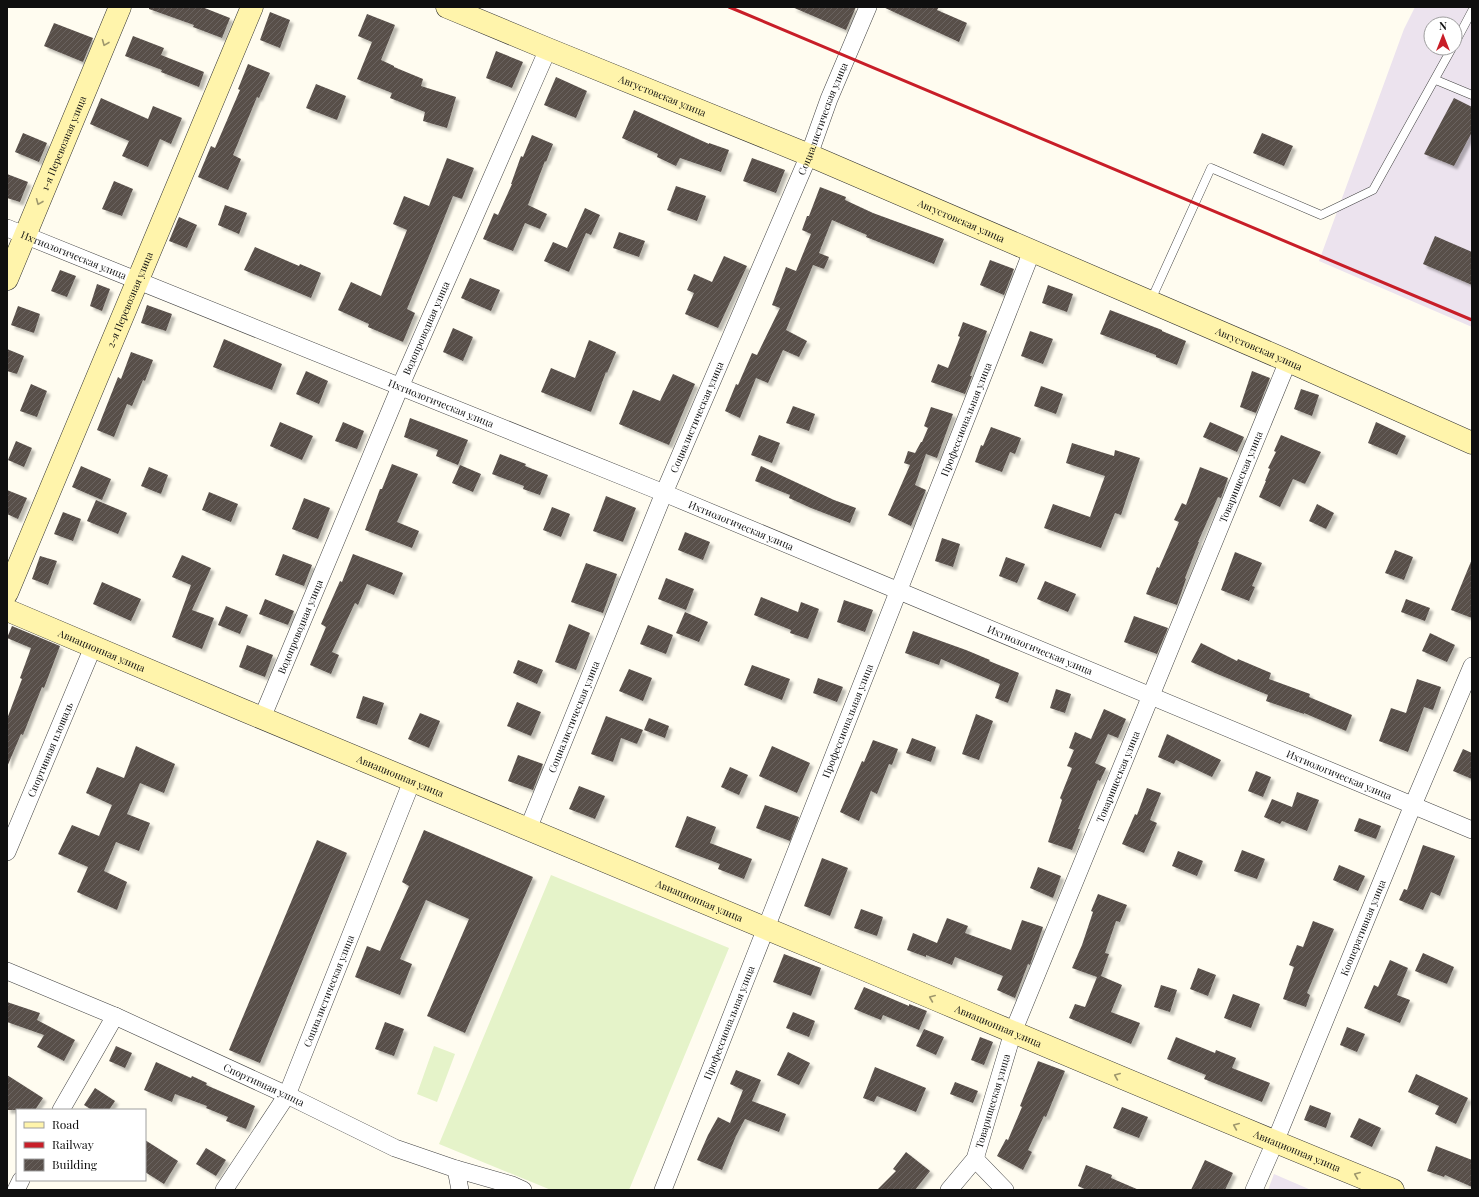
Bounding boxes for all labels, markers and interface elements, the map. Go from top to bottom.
north arrow [1423,16,1463,56]
text: N [1439,18,1447,33]
one-way arrow [102,39,110,46]
street label: Социалистическая улица [794,60,851,177]
street label: Августовская улица [616,71,708,120]
street label: 1-я Перевозная улица [37,94,89,193]
street label: Августовская улица [915,195,1007,245]
one-way arrow [36,197,44,205]
street label: Ихтиологическая улица [19,227,129,283]
street label: 2-я Перевозная улица [103,250,156,350]
street label: Водопроводная улица [399,279,452,377]
street label: Августовская улица [1213,323,1305,374]
street label: Социалистическая улица [667,359,727,475]
street label: Профессиональная улица [937,360,995,478]
street label: Ихтиологическая улица [386,375,496,431]
street label: Товарищеская улица [1216,429,1266,525]
street label: Ихтиологическая улица [686,497,796,553]
street label: Водопроводная улица [274,577,326,676]
street label: Ихтиологическая улица [985,622,1095,678]
street label: Авиационная улица [55,625,147,675]
street label: Социалистическая улица [544,659,602,775]
street label: Профессиональная улица [819,662,876,780]
street label: Спортивная площадь [24,700,76,799]
street label: Товарищеская улица [1093,729,1143,825]
street label: Ихтиологическая улица [1284,746,1394,803]
street label: Авиационная улица [354,751,446,800]
street label: Авиационная улица [653,876,745,925]
street label: Кооперативная улица [1337,877,1389,978]
street label: Социалистическая улица [300,933,357,1049]
street label: Профессиональная улица [700,963,758,1081]
one-way arrow [929,995,937,1003]
street label: Авиационная улица [952,1001,1044,1050]
street label: Товарищеская улица [972,1052,1013,1150]
street label: Спортивная улица [221,1060,307,1109]
one-way arrow [1113,1072,1120,1080]
legend [16,1109,146,1181]
text: Road [52,1116,79,1132]
one-way arrow [1233,1123,1241,1131]
street label: Авиационная улица [1251,1126,1343,1175]
text: Railway [52,1136,94,1152]
text: Building [52,1156,98,1172]
one-way arrow [1353,1172,1360,1180]

